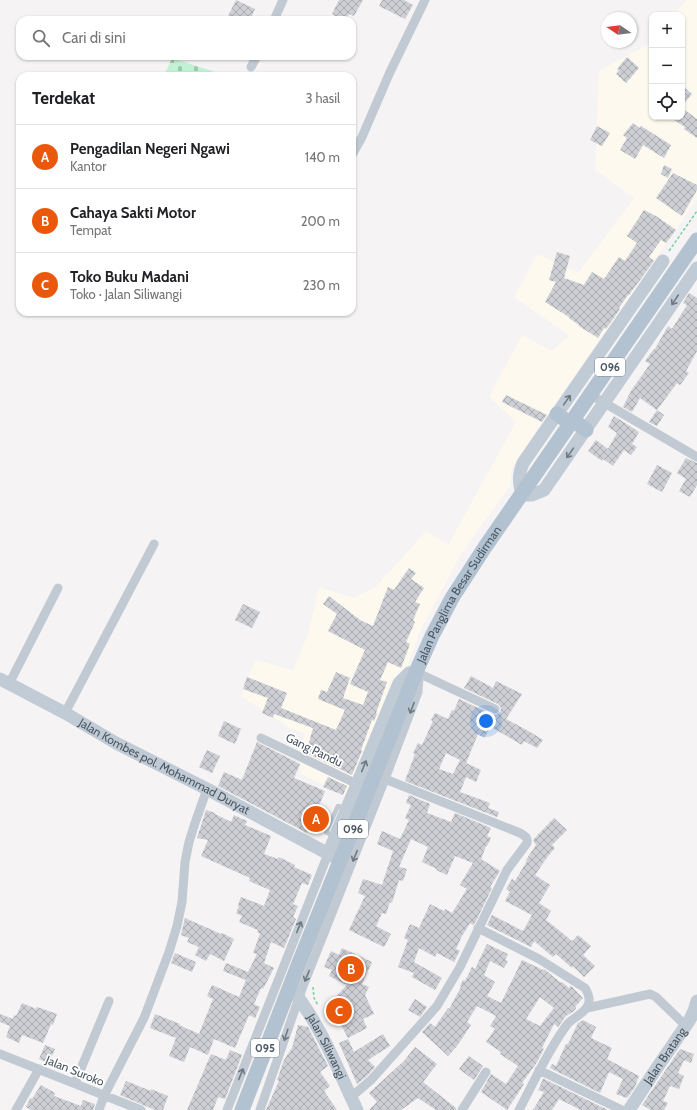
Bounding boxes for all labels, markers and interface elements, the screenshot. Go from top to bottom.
north arrow [601,12,637,48]
map controls [649,12,685,120]
button: + [649,12,685,48]
search box [16,16,356,60]
icon: search [30,27,52,49]
text: Cari di sini [62,29,126,47]
button: − [649,48,685,84]
button: locate [649,84,685,120]
text: Terdekat [32,88,95,108]
text: 3 hasil [306,90,340,106]
text: Pengadilan Negeri Ngawi [70,140,230,158]
text: A [41,149,49,165]
text: 140 m [305,149,340,165]
text: Kantor [70,158,106,174]
text: Cahaya Sakti Motor [70,204,196,222]
text: B [41,213,49,229]
text: 200 m [301,213,340,229]
text: Tempat [70,222,112,238]
text: Toko Buku Madani [70,268,189,286]
text: C [41,277,49,293]
text: 230 m [303,277,340,293]
text: Toko · Jalan Siliwangi [70,286,182,302]
one-way arrow [671,294,679,305]
road number: 096 [595,358,625,376]
one-way arrow [563,395,571,406]
one-way arrow [566,448,574,459]
street label: Jalan Panglima Besar Sudirman [413,523,504,666]
one-way arrow [408,702,416,714]
your location [476,711,496,731]
street label: Jalan Kombes pol. Mohammad Duryat [75,714,252,817]
street label: Gang Pandu [283,729,345,770]
one-way arrow [361,761,369,773]
pin: A [303,804,329,834]
road number: 096 [338,820,368,838]
one-way arrow [351,849,358,861]
one-way arrow [296,921,304,933]
pin: B [338,954,364,984]
one-way arrow [303,970,311,982]
pin: C [326,996,352,1026]
street label: Jalan Siliwangi [303,1010,350,1081]
street label: Jalan Bratang [639,1023,690,1088]
one-way arrow [282,1028,289,1041]
road number: 095 [251,1039,279,1057]
street label: Jalan Suroko [43,1052,107,1089]
one-way arrow [238,1068,246,1080]

